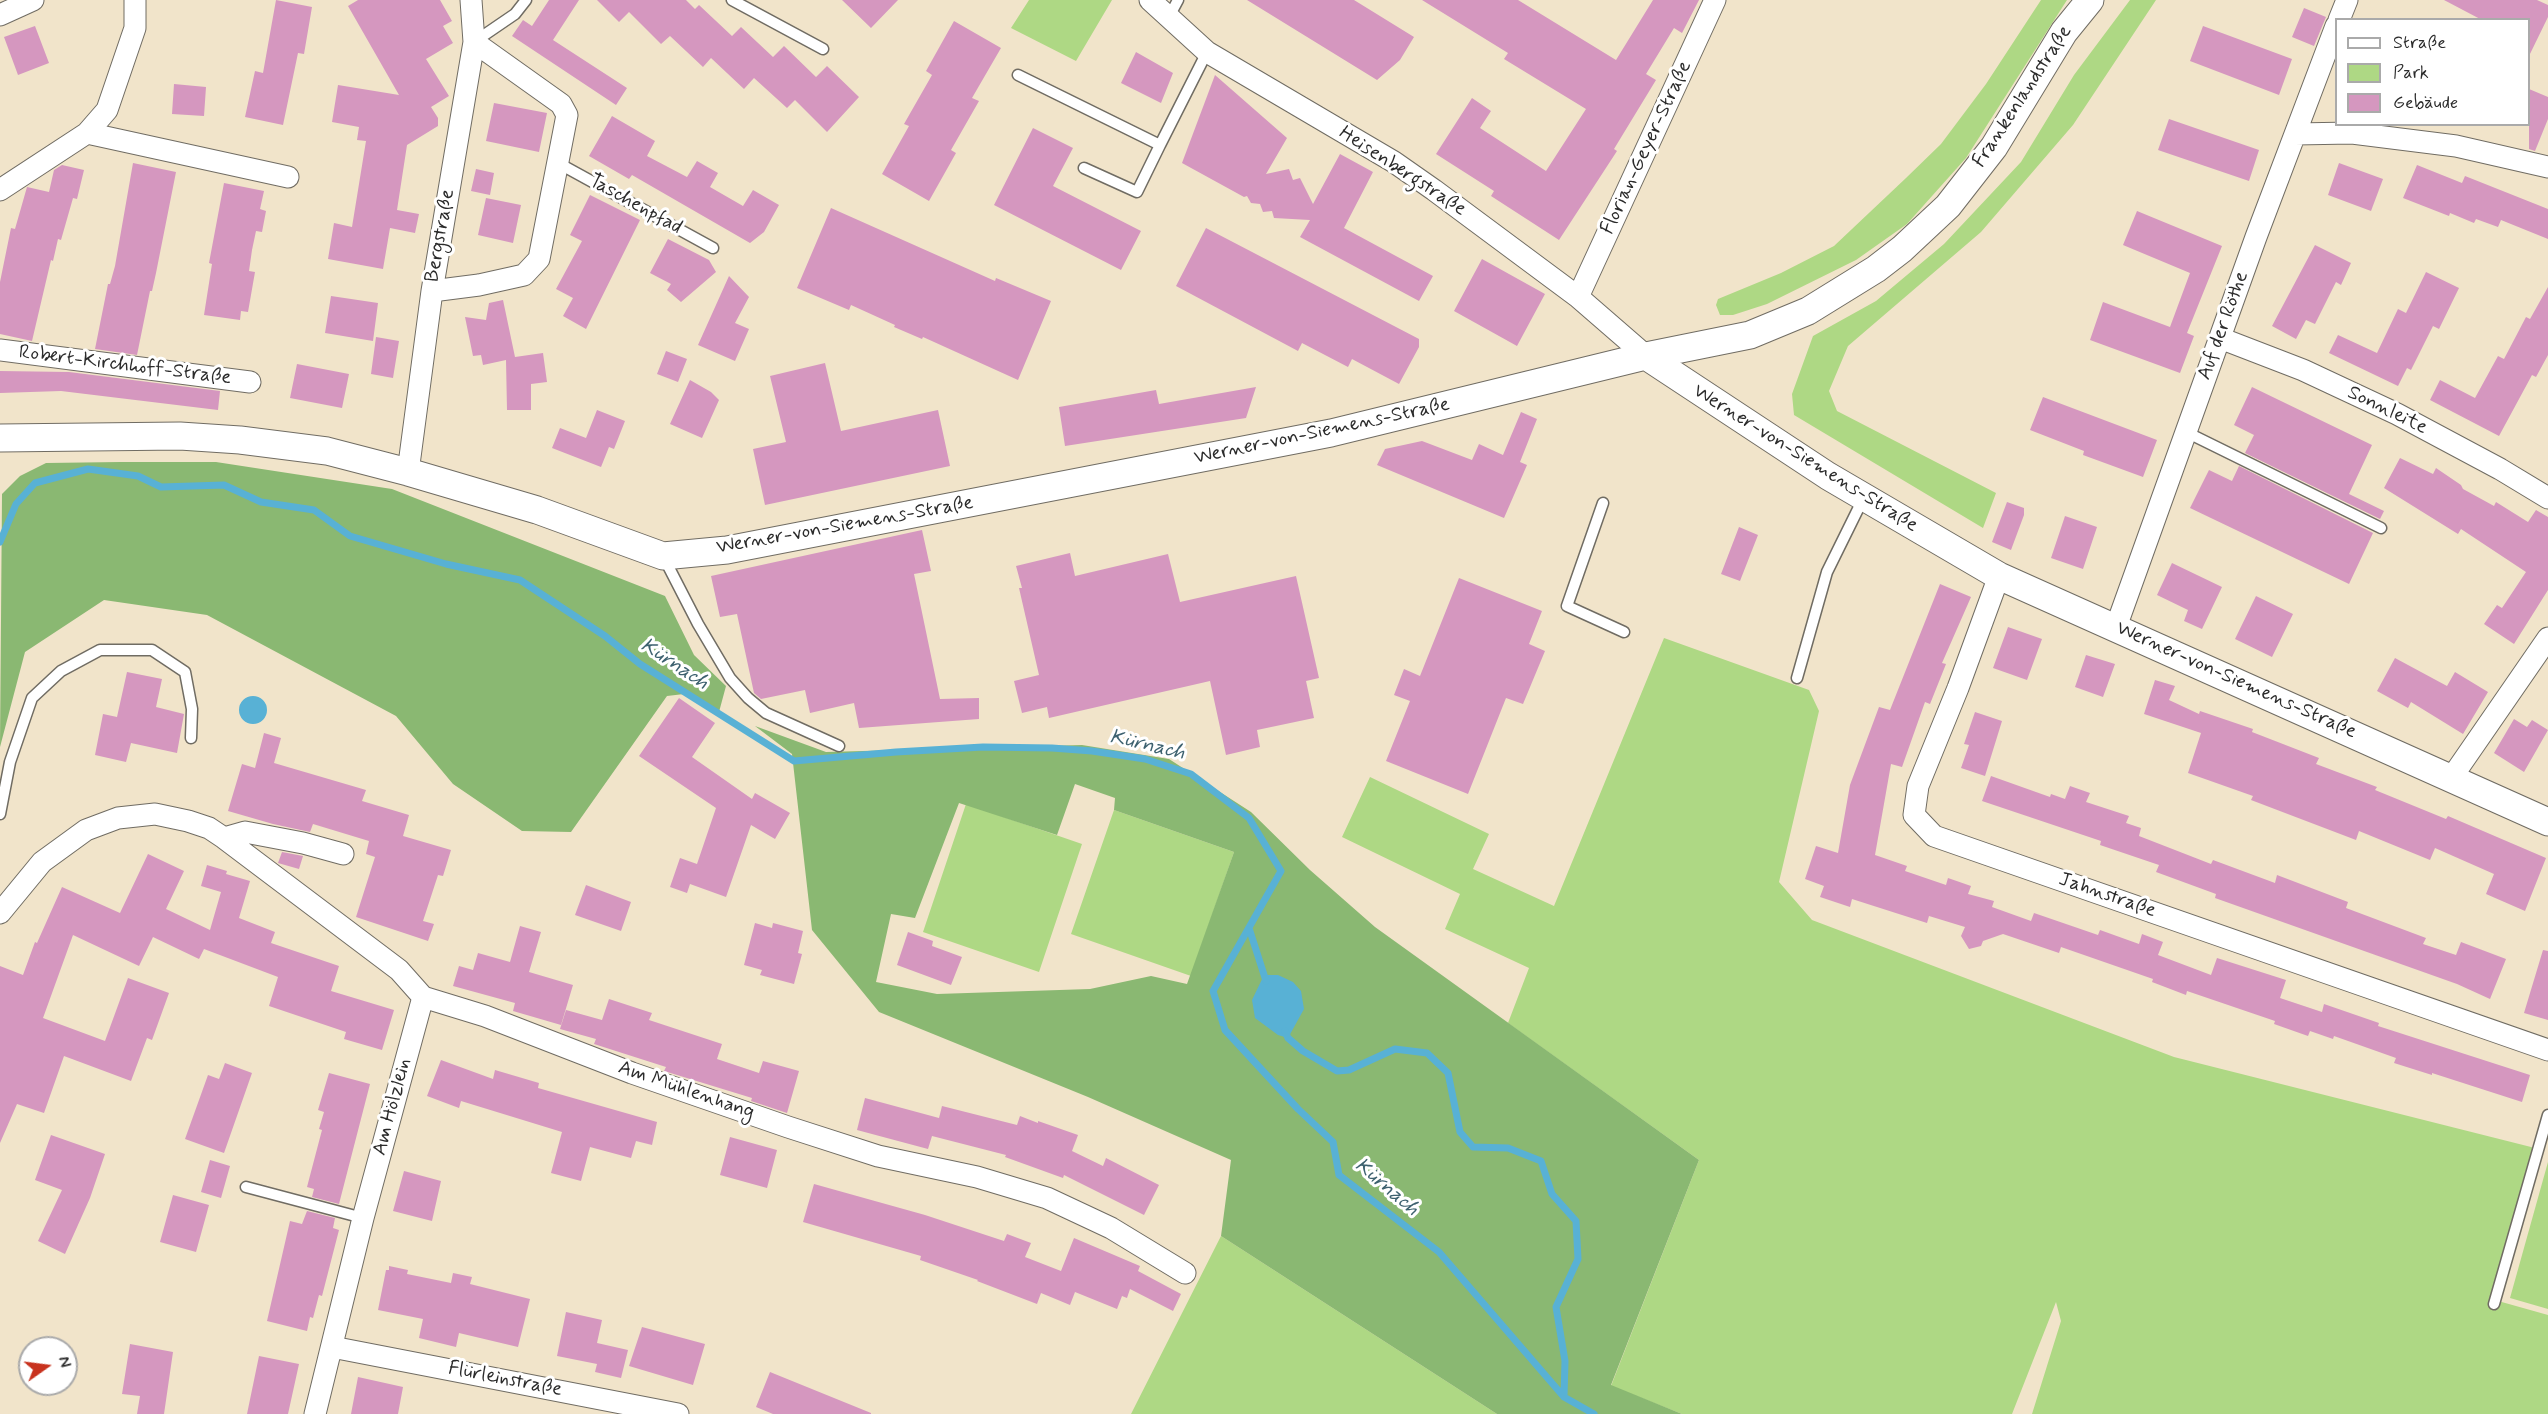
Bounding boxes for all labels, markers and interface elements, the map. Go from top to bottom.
legend [2335,18,2530,126]
street label: Frankenlandstraße [1968,21,2078,173]
text: Straße [2393,31,2446,55]
street label: Florian-Geyer-Straße [1596,58,1698,238]
text: Park [2393,61,2429,85]
text: Gebäude [2393,91,2458,115]
street label: Heisenbergstraße [1334,122,1470,222]
street label: Taschenpfad [584,170,686,240]
street label: Bergstraße [421,188,461,284]
street label: Auf der Röthe [2193,269,2255,383]
street label: Robert-Kirchhoff-Straße [17,341,233,391]
street label: Werner-von-Siemens-Straße [1688,380,1922,538]
street label: Sonnleite [2343,381,2431,441]
street label: Werner-von-Siemens-Straße [1192,393,1452,471]
street label: Werner-von-Siemens-Straße [715,492,975,560]
street label: Werner-von-Siemens-Straße [2112,617,2360,745]
water label: Kürnach [635,634,713,696]
water label: Kürnach [1107,725,1187,767]
street label: Jahnstraße [2055,868,2159,924]
street label: Am Hölzlein [369,1056,417,1158]
street label: Am Mühlenhang [615,1056,757,1126]
water label: Kürnach [1349,1154,1423,1222]
north arrow [18,1336,78,1396]
text: N [53,1354,75,1370]
street label: Flürleinstraße [446,1357,564,1403]

